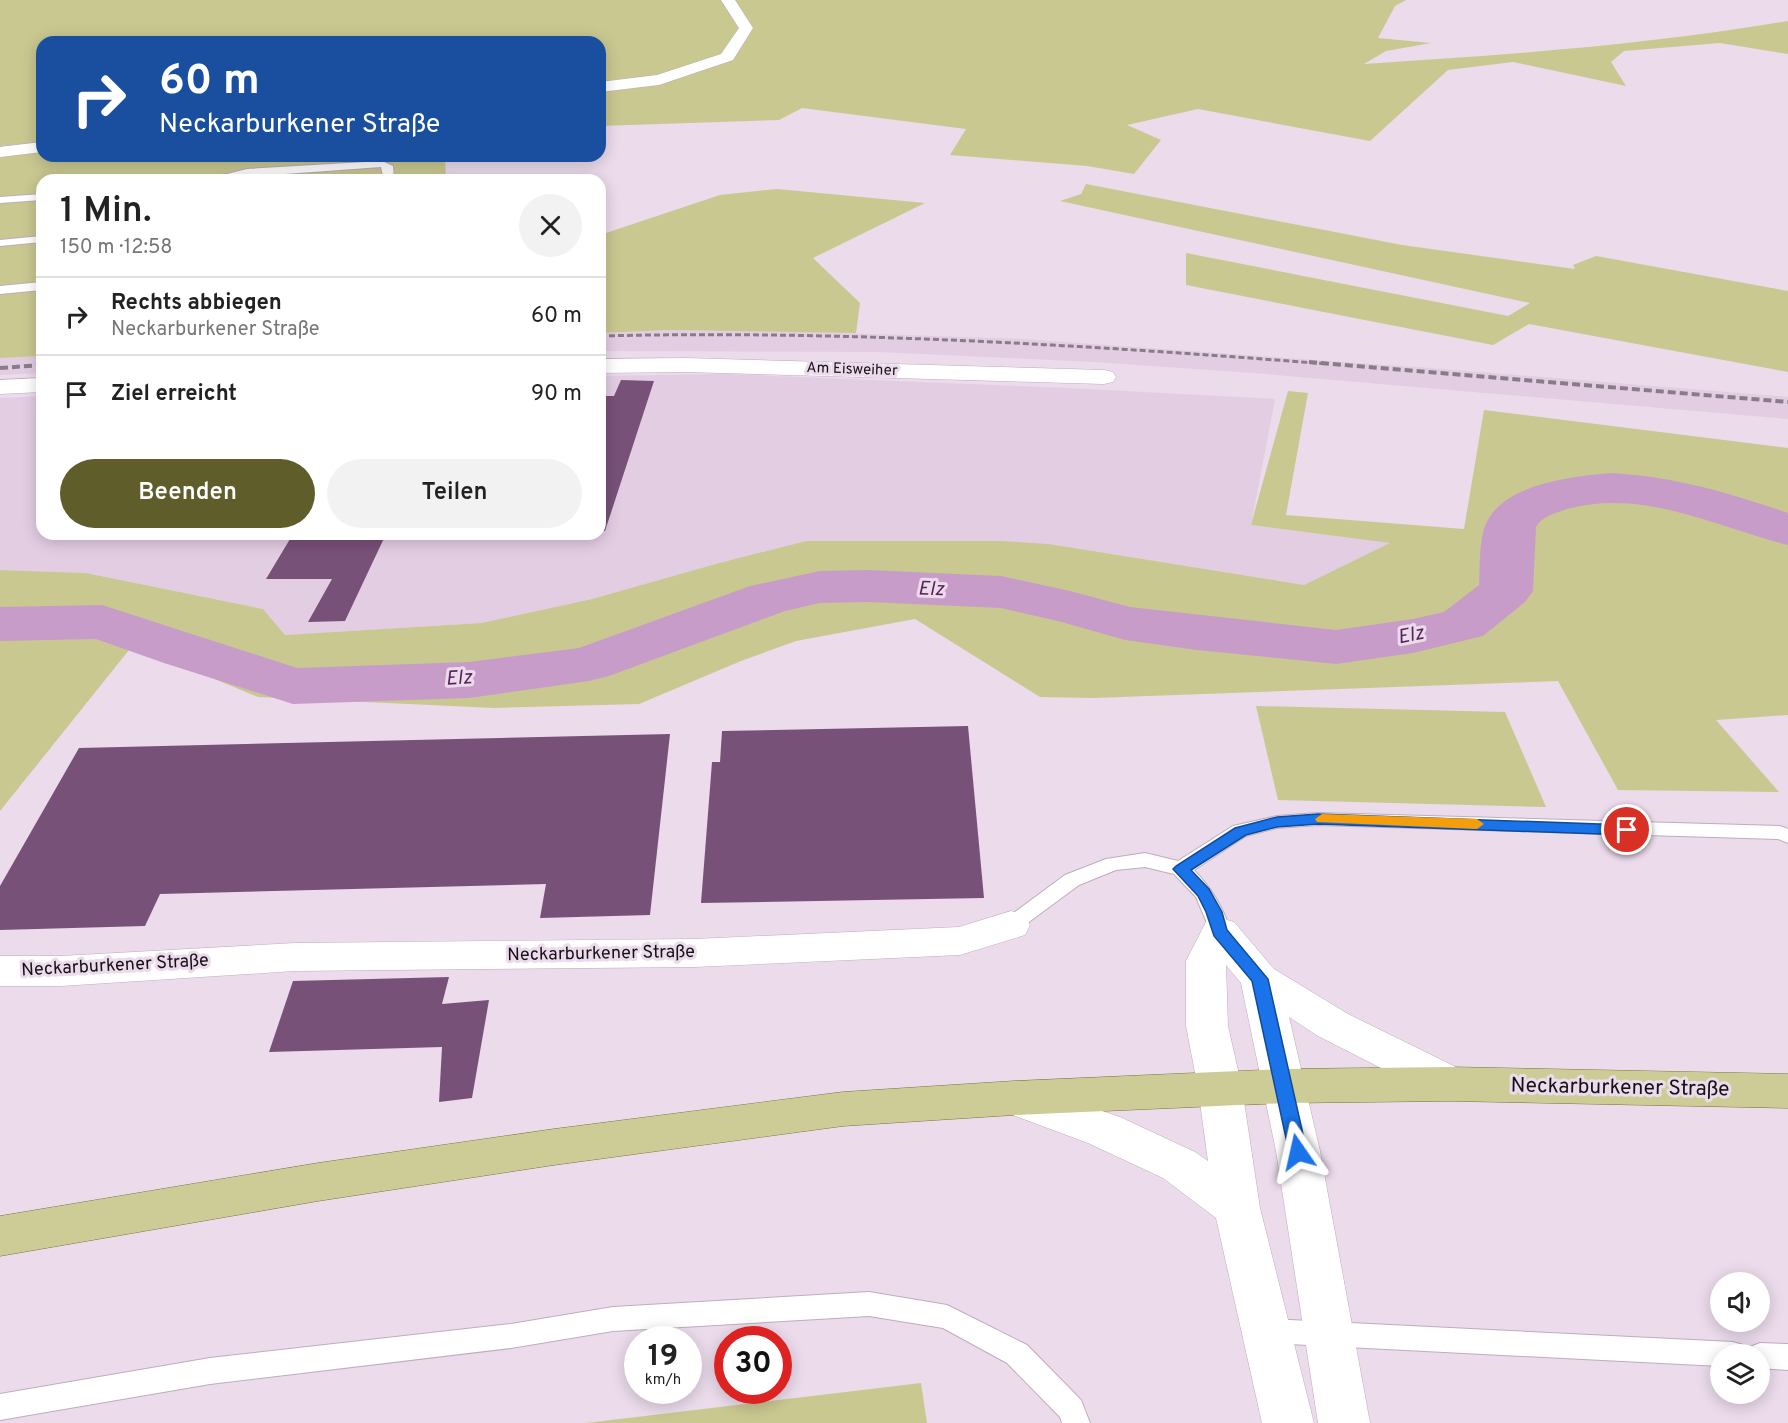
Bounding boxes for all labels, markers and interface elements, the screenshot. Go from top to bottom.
text: 60 m [159,56,260,109]
icon: right [60,60,138,138]
text: Neckarburkener Straße [159,108,440,142]
text: 1 Min. [60,189,152,235]
button: close [519,194,582,257]
text: 150 m · 12:58 [60,235,173,261]
text: Rechts abbiegen [111,290,282,317]
icon: right [60,300,93,333]
text: 60 m [531,303,582,330]
text: Neckarburkener Straße [111,317,319,343]
street label: Am Eisweiher [806,359,898,381]
icon: arrive [60,378,93,411]
text: Ziel erreicht [111,381,237,408]
text: 90 m [531,381,582,408]
button: Beenden [60,459,315,528]
button: Teilen [327,459,582,528]
water label: Elz [917,577,946,603]
water label: Elz [1396,620,1428,651]
water label: Elz [445,665,474,693]
pin [1601,804,1652,855]
icon: arrive [1610,813,1643,846]
street label: Neckarburkener Straße [507,941,695,967]
street label: Neckarburkener Straße [21,950,209,982]
street label: Neckarburkener Straße [1510,1073,1730,1103]
position arrow [1266,1120,1330,1184]
map controls [1710,1272,1770,1404]
button: sound [1710,1272,1770,1332]
speed limit sign: 30 [714,1326,792,1404]
text: 19 [648,1339,678,1376]
button: layers [1710,1344,1770,1404]
text: km/h [645,1371,681,1390]

